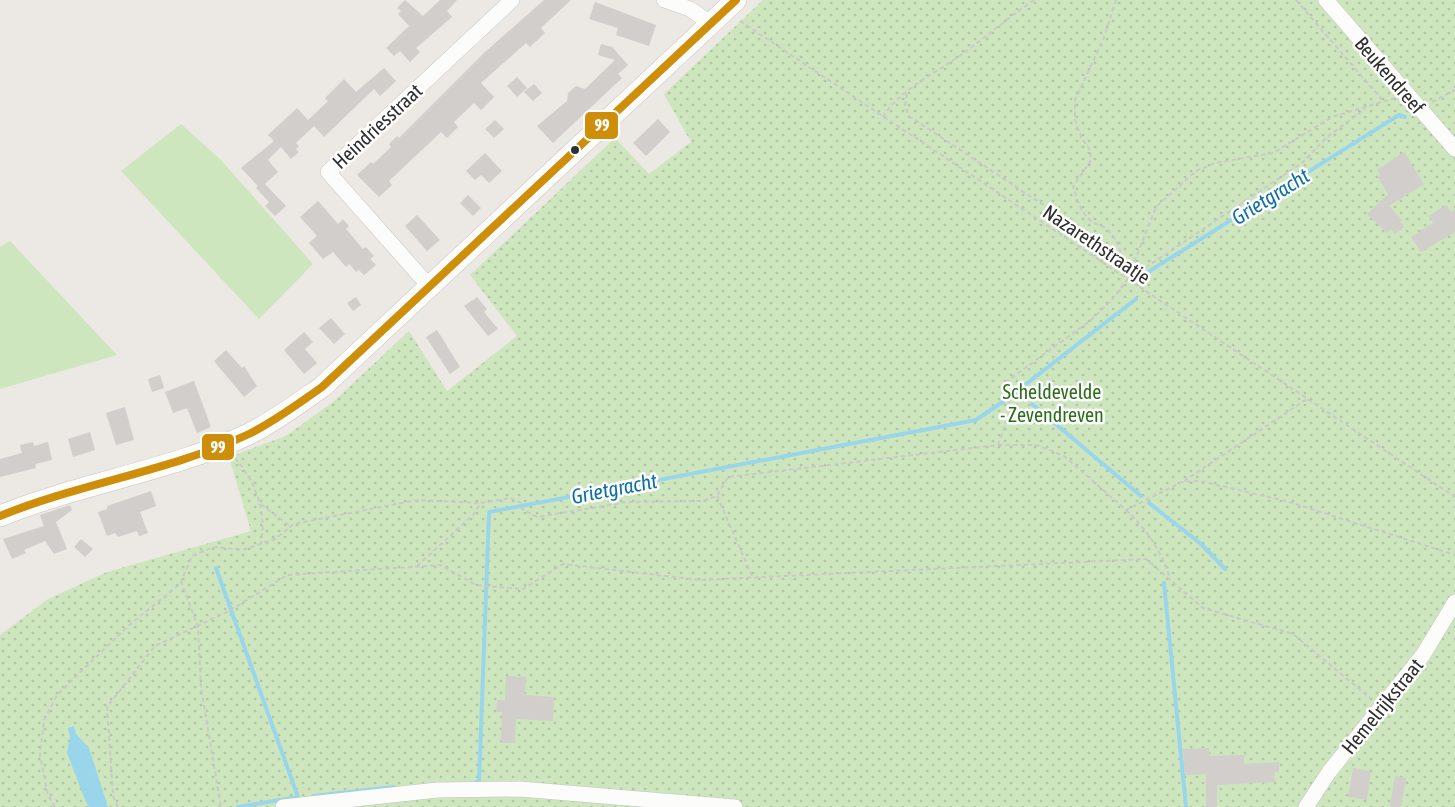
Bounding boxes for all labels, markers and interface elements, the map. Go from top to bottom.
street label: Beukendreef [1350,32,1430,119]
street label: Heindriesstraat [328,79,427,173]
line badge: 99 [584,111,619,140]
text: 99 [594,116,610,134]
unlabelled marker [569,144,581,156]
water label: Grietgracht [1227,163,1313,229]
street label: Nazarethstraatje [1039,200,1155,288]
park label: Scheldevelde - Zevendreven [1000,380,1104,426]
line badge: 99 [201,433,235,461]
text: 99 [210,438,226,456]
water label: Grietgracht [569,468,659,508]
street label: Hemelrijkstraat [1337,653,1428,758]

